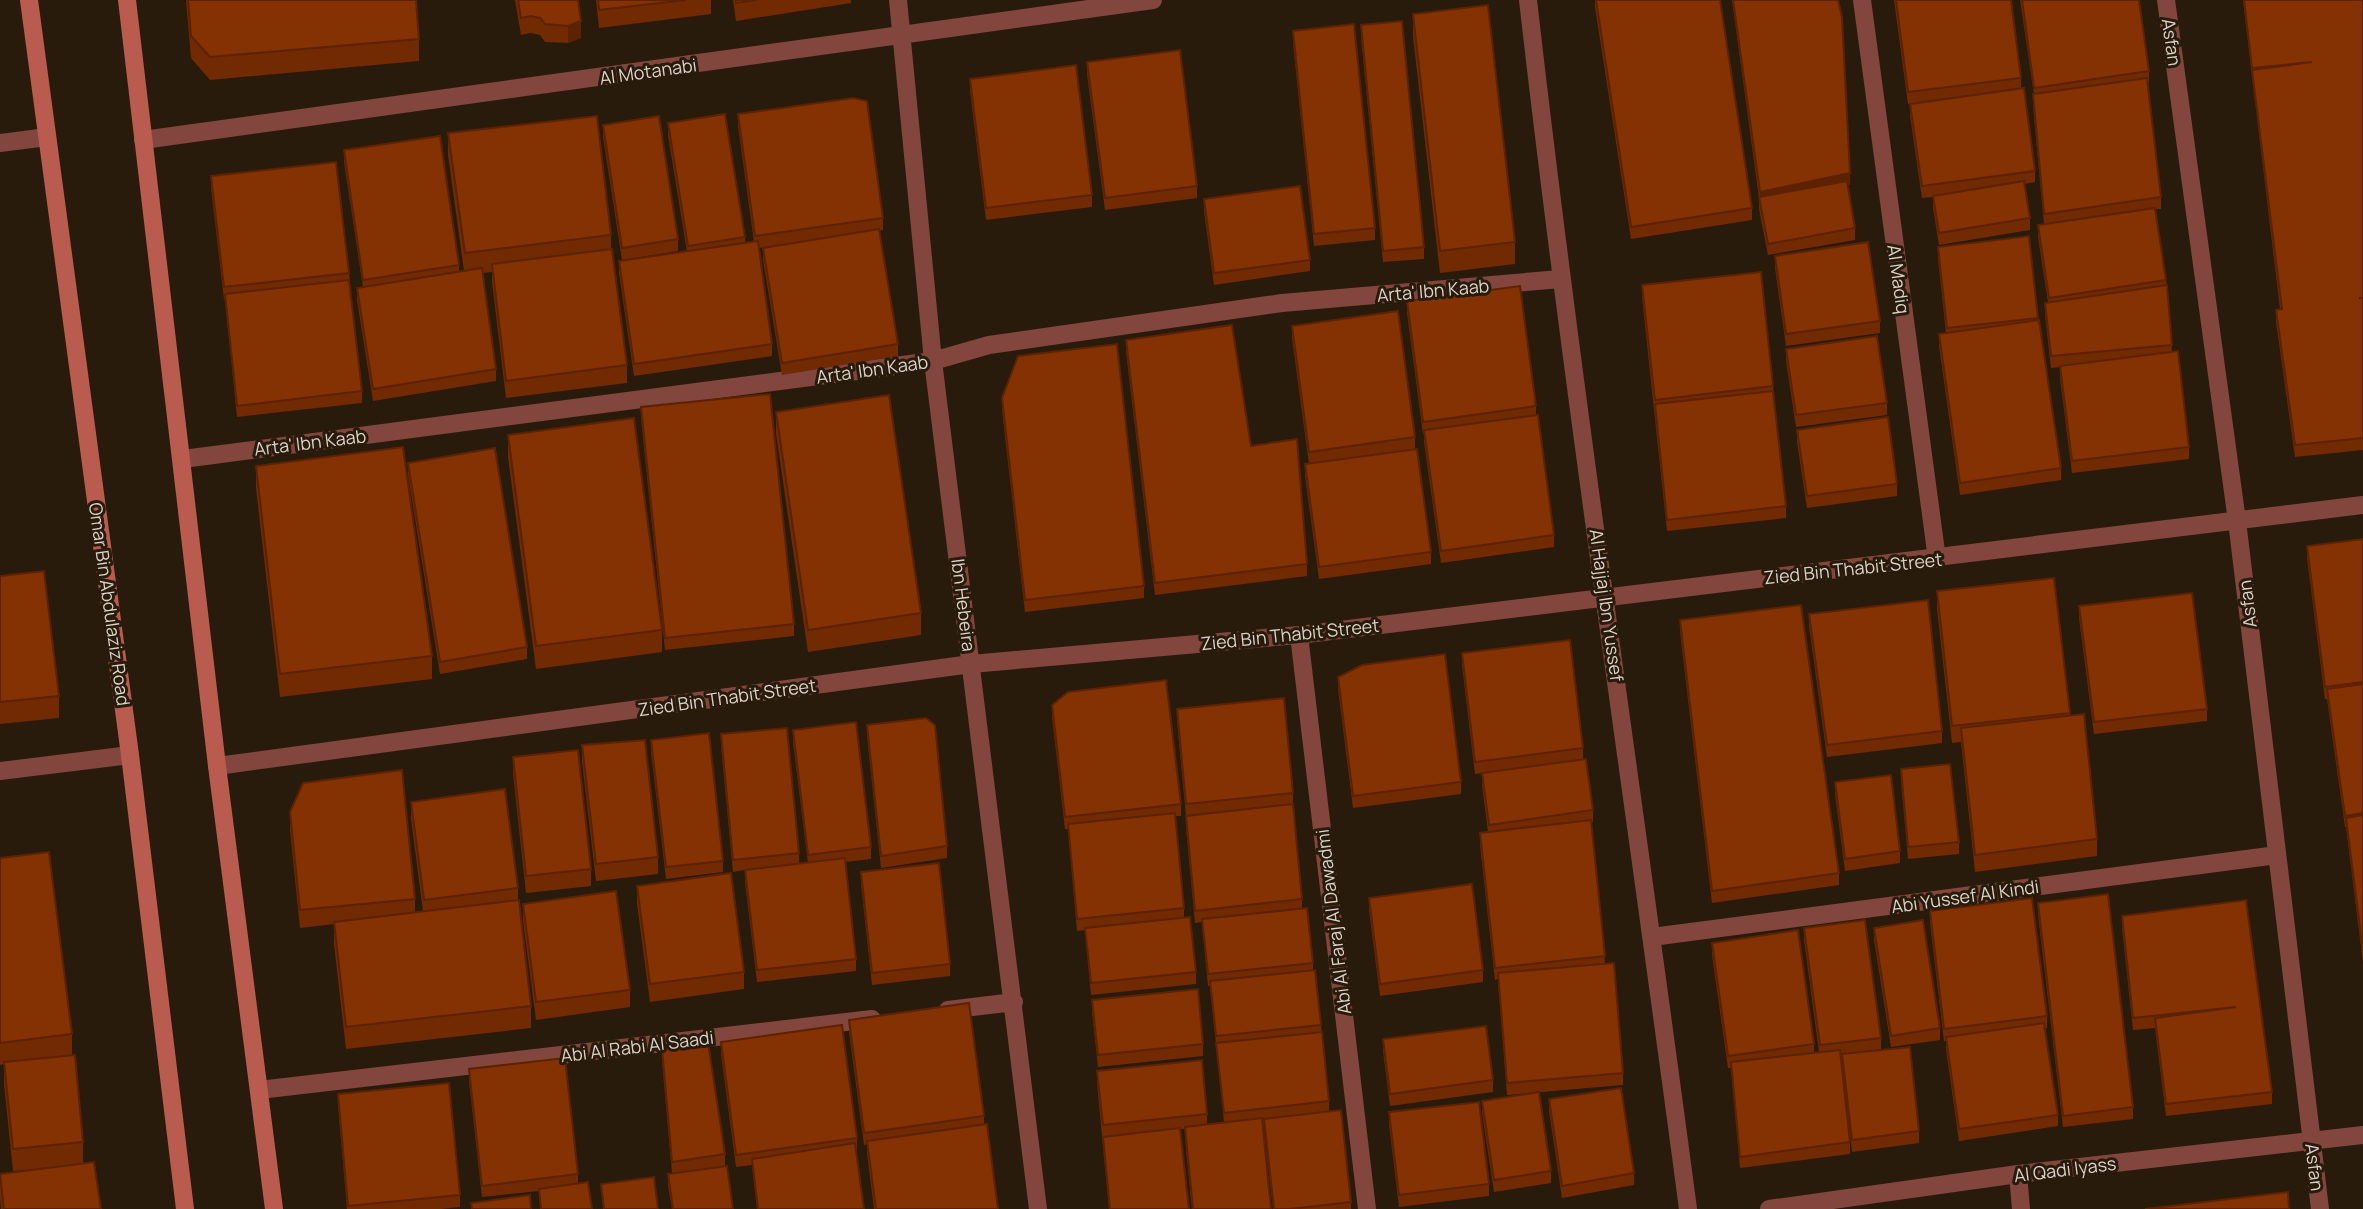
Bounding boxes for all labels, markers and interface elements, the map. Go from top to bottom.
street label: Asfan [2157,17,2187,67]
street label: Al Motanabi [598,52,698,90]
street label: Al Madiq [1882,243,1916,315]
street label: Arta' Ibn Kaab [1376,273,1490,307]
street label: Arta' Ibn Kaab [815,349,929,389]
street label: Arta' Ibn Kaab [253,423,367,461]
street label: Omar Bin Abdulaziz Road [84,501,136,707]
street label: Al Hajjaj Ibn Yussef [1584,527,1630,683]
street label: Zied Bin Thabit Street [1762,547,1944,589]
street label: Ibn Hebeira [946,557,982,653]
street label: Asfan [2232,579,2262,629]
street label: Zied Bin Thabit Street [1199,613,1381,655]
street label: Zied Bin Thabit Street [636,673,818,721]
street label: Abi Al Faraj Al Dawadmi [1310,828,1356,1016]
street label: Abi Yussef Al Kindi [1890,874,2040,918]
street label: Abi Al Rabi Al Saadi [559,1025,715,1067]
street label: Asfan [2300,1142,2330,1192]
street label: Al Qadi Iyass [2012,1151,2118,1187]

